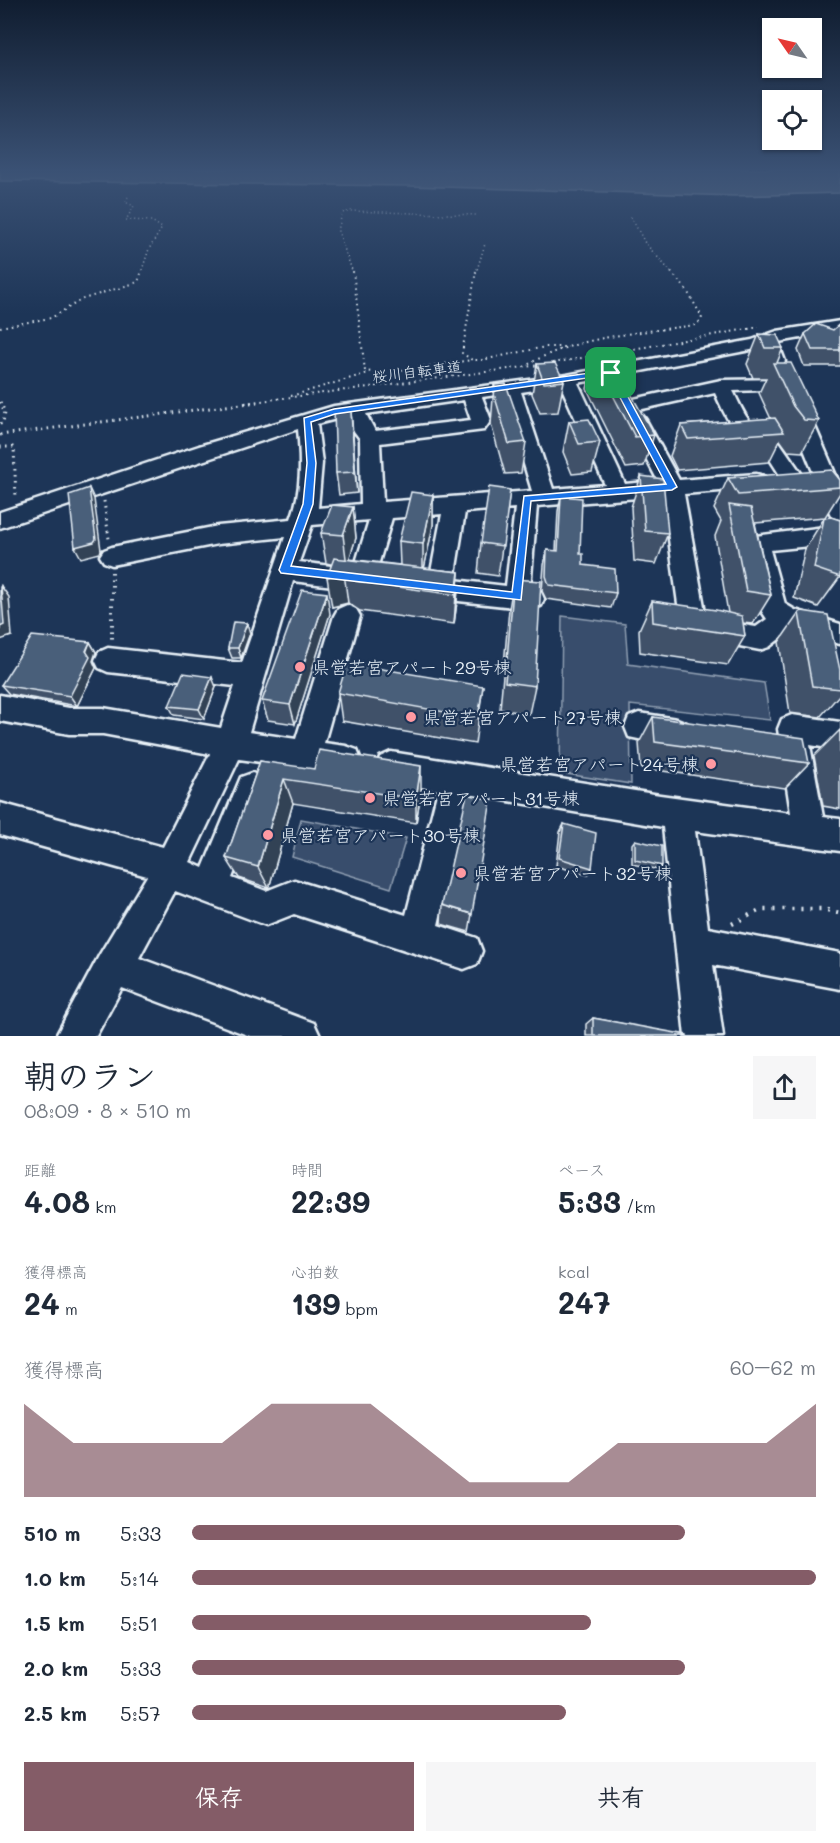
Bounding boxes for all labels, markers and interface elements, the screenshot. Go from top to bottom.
north arrow [762,18,822,78]
map controls [762,18,822,150]
button: locate [762,90,822,150]
pin [585,347,636,398]
street label: 桜川自転車道 [371,356,463,386]
icon: arrive [594,356,627,389]
place label: 県営若宮アパート29号棟 [312,655,512,679]
marker: 県営若宮アパート29号棟 [293,660,307,674]
place label: 県営若宮アパート27号棟 [423,705,622,729]
marker: 県営若宮アパート27号棟 [404,710,418,724]
place label: 県営若宮アパート24号棟 [499,752,699,776]
marker: 県営若宮アパート24号棟 [704,757,718,771]
place label: 県営若宮アパート31号棟 [382,786,580,810]
marker: 県営若宮アパート31号棟 [363,791,377,805]
place label: 県営若宮アパート30号棟 [280,823,481,847]
marker: 県営若宮アパート30号棟 [261,828,275,842]
place label: 県営若宮アパート32号棟 [473,861,673,885]
marker: 県営若宮アパート32号棟 [454,866,468,880]
text: 朝のラン [24,1053,156,1096]
button: share [753,1056,816,1119]
text: 08:09 · 8 × 510 m [24,1097,191,1123]
text: 距離 [24,1159,56,1180]
text: 時間 [291,1159,323,1180]
text: ペース [558,1159,605,1180]
text: 4.08 [24,1181,90,1221]
text: 22:39 [291,1181,370,1221]
text: 5:33 [558,1181,621,1221]
text: km [90,1196,117,1217]
text: /km [621,1196,656,1217]
text: 獲得標高 [24,1261,88,1282]
text: 心拍数 [291,1261,339,1282]
text: kcal [558,1261,590,1282]
text: 247 [558,1282,611,1322]
text: 24 [24,1283,60,1323]
text: 139 [291,1283,340,1323]
text: m [60,1298,78,1319]
text: bpm [340,1298,378,1319]
text: 60–62 m [730,1354,816,1380]
text: 獲得標高 [24,1356,104,1382]
text: 510 m [24,1520,80,1546]
text: 5:33 [120,1520,161,1546]
text: 1.0 km [24,1565,86,1591]
text: 5:14 [120,1565,159,1591]
text: 1.5 km [24,1610,85,1636]
text: 5:51 [120,1610,158,1636]
text: 2.0 km [24,1655,88,1681]
text: 5:33 [120,1655,161,1681]
text: 2.5 km [24,1700,87,1726]
text: 5:57 [120,1700,161,1726]
button: 保存 [24,1762,414,1831]
button: 共有 [426,1762,816,1831]

